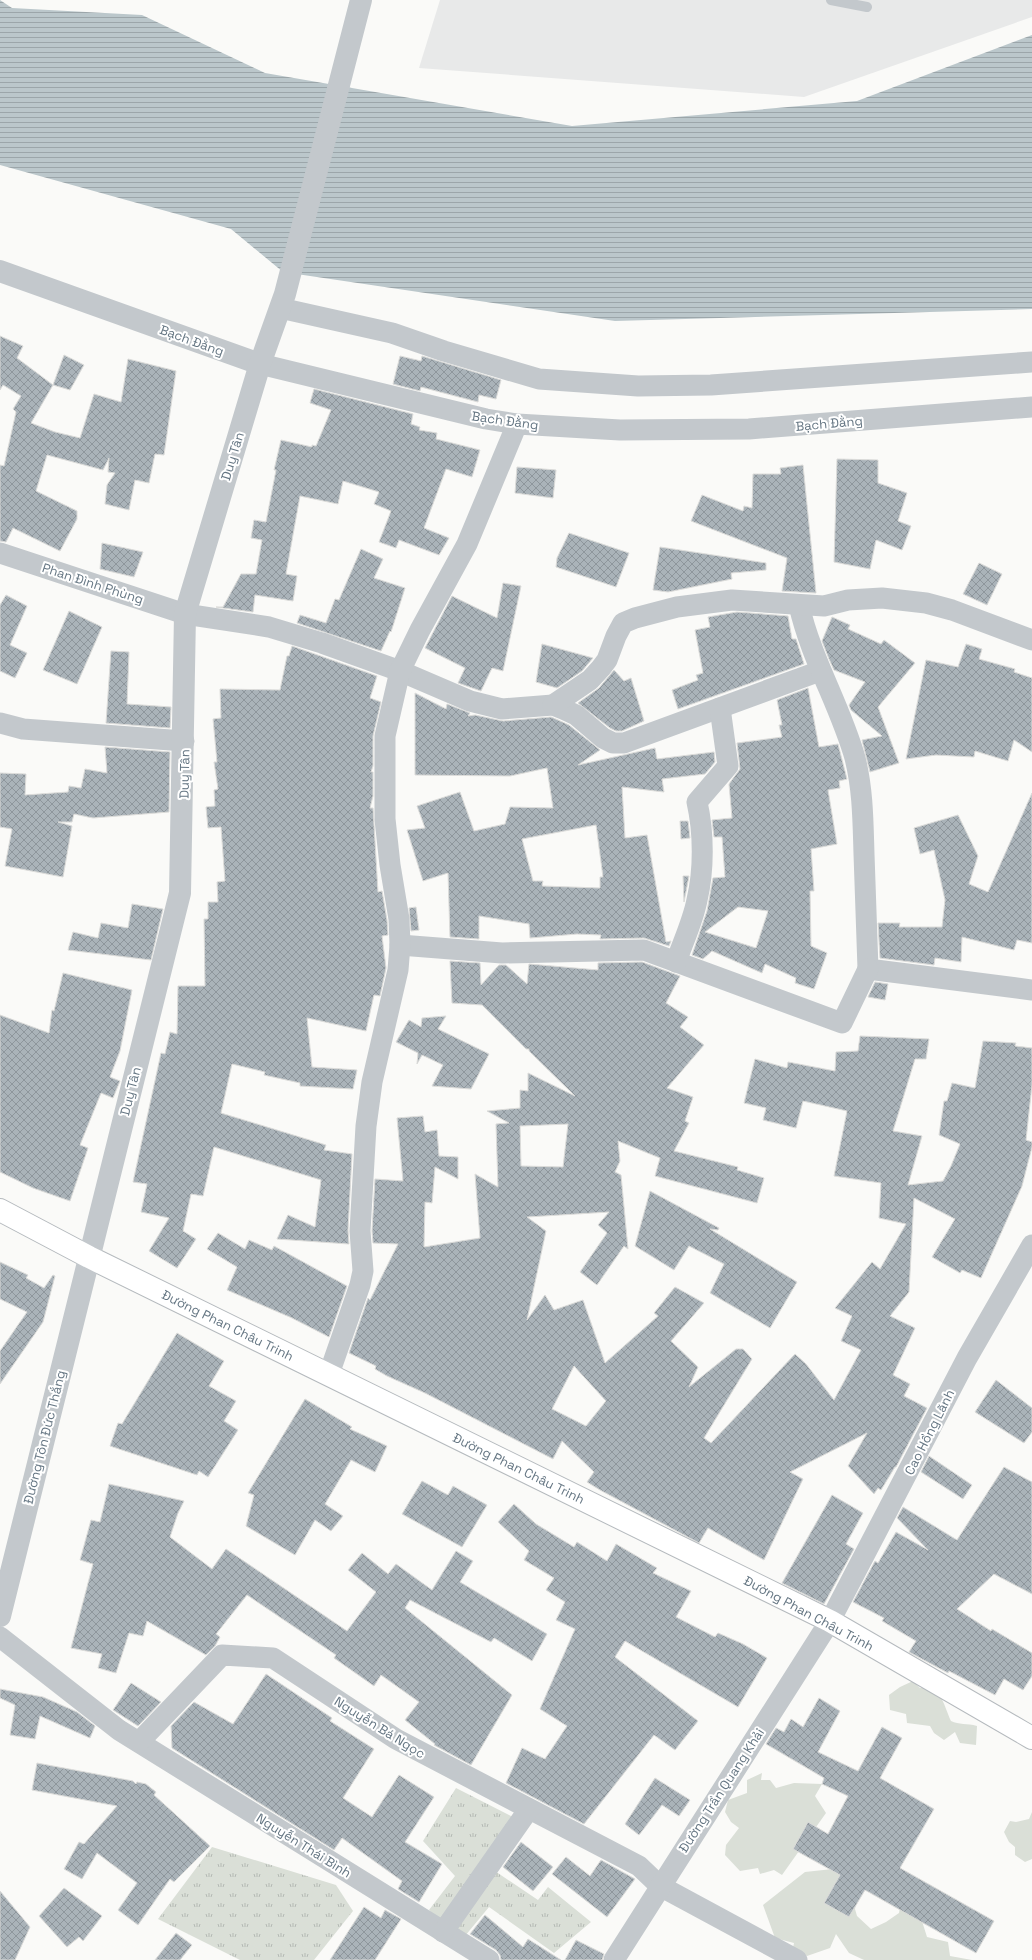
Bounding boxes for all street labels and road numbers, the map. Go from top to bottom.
street label: Bạch Đằng [157,321,226,360]
street label: Bạch Đằng [470,407,539,434]
street label: Bạch Đằng [795,412,863,435]
street label: Duy Tân [217,430,248,482]
street label: Phan Đình Phùng [40,559,146,608]
street label: Duy Tân [176,749,193,799]
street label: Duy Tân [116,1065,145,1117]
street label: Đường Phan Châu Trinh [159,1286,296,1365]
street label: Đường Tôn Đức Thắng [20,1369,69,1506]
street label: Cao Hồng Lãnh [901,1387,958,1478]
street label: Đường Phan Châu Trinh [450,1429,587,1508]
street label: Đường Phan Châu Trinh [741,1572,877,1655]
street label: Nguyễn Bá Ngọc [331,1693,429,1762]
street label: Đường Trần Quang Khải [675,1725,768,1856]
street label: Nguyễn Thái Bình [253,1809,354,1881]

